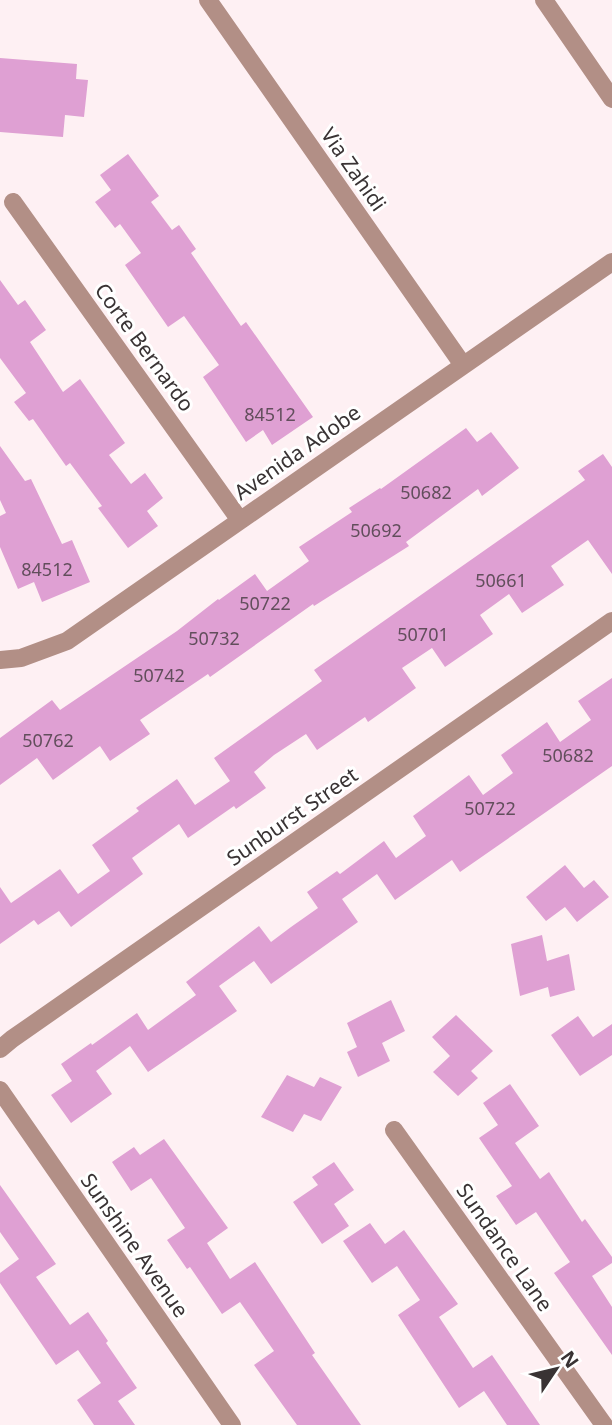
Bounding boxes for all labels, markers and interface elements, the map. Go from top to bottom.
street label: Via Zahidi [315,122,393,216]
street label: Corte Bernardo [89,277,201,417]
street label: Avenida Adobe [228,398,366,506]
house number: 84512 [244,402,296,426]
house number: 50682 [400,480,452,504]
house number: 50692 [350,518,402,542]
house number: 84512 [21,557,73,581]
house number: 50661 [475,568,527,592]
house number: 50722 [239,591,291,615]
house number: 50701 [397,622,449,646]
house number: 50732 [188,626,240,650]
house number: 50742 [133,663,185,687]
house number: 50762 [22,728,74,752]
house number: 50682 [542,743,594,767]
street label: Sunburst Street [221,760,363,872]
house number: 50722 [464,796,516,820]
street label: Sunshine Avenue [75,1167,195,1323]
street label: Sundance Lane [450,1177,560,1317]
north arrow [521,1334,591,1404]
text: N [555,1345,585,1373]

